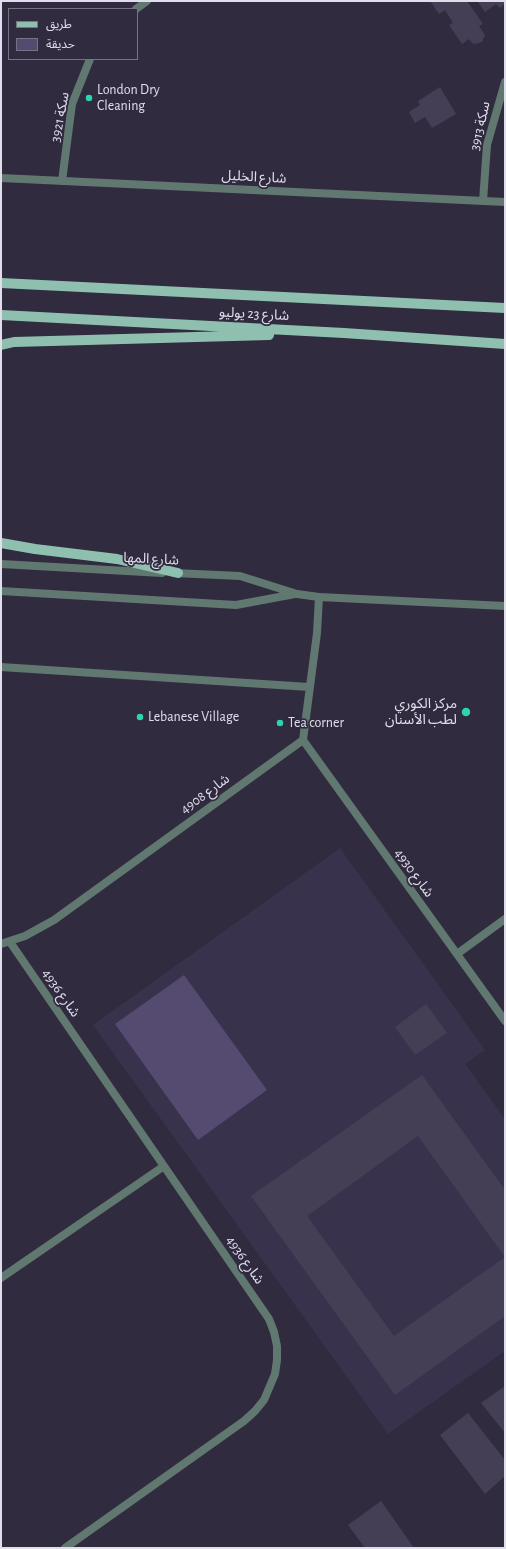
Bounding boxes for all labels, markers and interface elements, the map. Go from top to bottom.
legend [8,8,138,60]
text: طريق [46,18,72,30]
text: حديقة [46,38,75,50]
place label: London Dry Cleaning [97,82,160,114]
street label: سكة 3921 [47,90,73,144]
marker: London Dry Cleaning [84,93,94,103]
street label: سكة 3913 [466,100,494,152]
street label: شارع الخليل [221,167,287,187]
street label: شارع 23 يوليو [218,304,290,324]
street label: شارع المها [123,549,179,569]
place label: مركز الكوري لطب الأسنان [385,696,457,728]
marker: مركز الكوري لطب الأسنان [460,706,472,718]
place label: Lebanese Village [148,709,239,725]
marker: Lebanese Village [135,712,145,722]
place label: Tea corner [288,715,344,731]
marker: Tea corner [275,718,285,728]
street label: 4908 شارع [177,770,233,818]
street label: 4930 شارع [391,845,437,901]
street label: 4936 شارع [38,966,84,1020]
street label: 4936 شارع [222,1233,268,1287]

